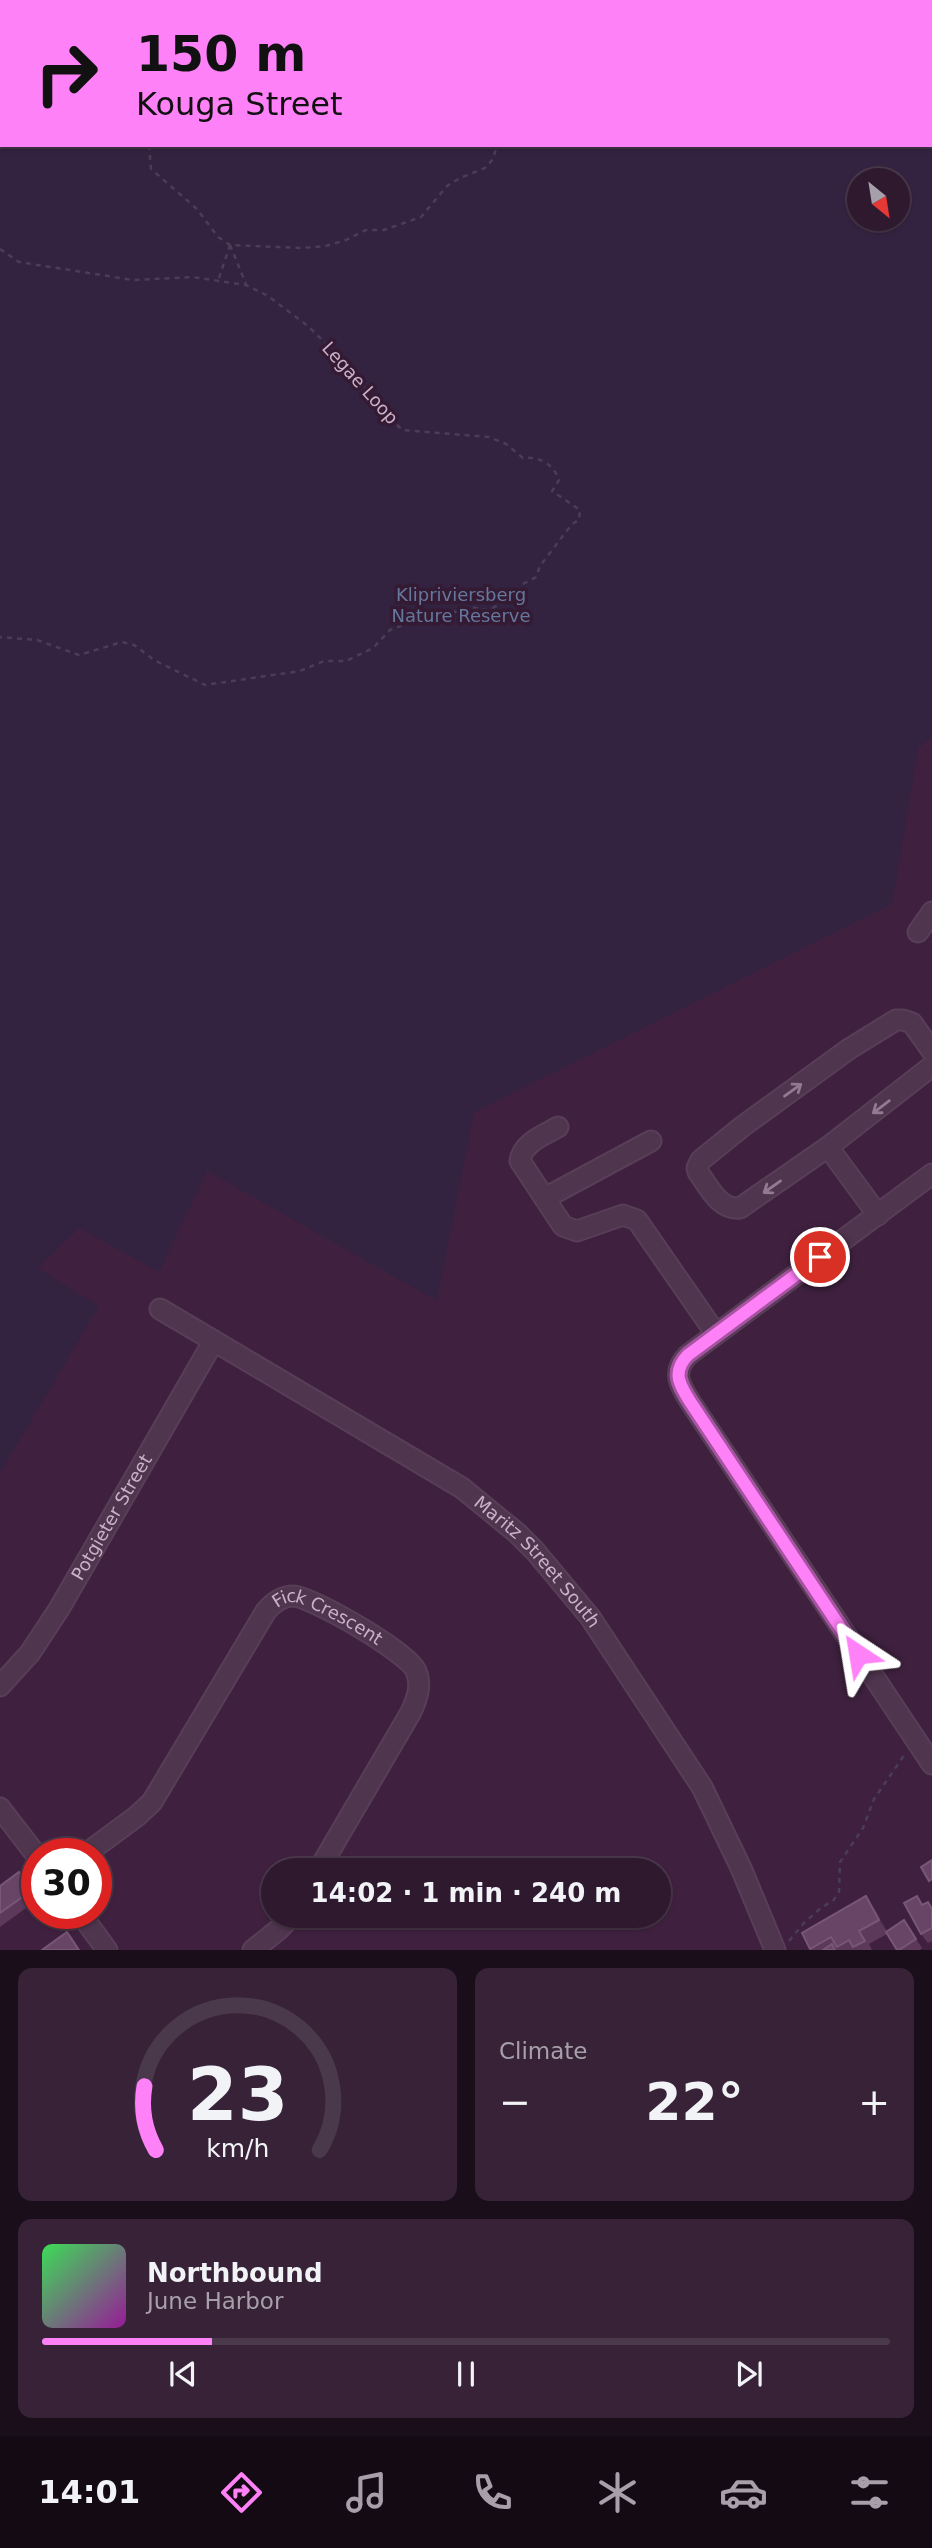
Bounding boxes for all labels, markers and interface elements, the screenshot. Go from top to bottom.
text: 150 m [136,26,306,83]
icon: right [21,28,112,119]
text: Kouga Street [136,85,343,123]
north arrow [847,168,910,231]
map controls [847,168,910,231]
street label: Legae Loop [318,337,403,428]
park label: Klipriviersberg Nature Reserve [391,584,531,626]
one-way arrow [783,1083,802,1097]
one-way arrow [872,1100,890,1115]
one-way arrow [763,1180,782,1194]
pin [790,1227,850,1287]
icon: arrive [801,1238,839,1276]
street label: Potgieter Street [67,1451,156,1584]
street label: Maritz Street South [470,1491,605,1631]
street label: Fick Crescent [268,1585,387,1649]
position arrow [821,1617,895,1691]
speed limit sign: 30 [21,1838,112,1929]
text: 14:02 · 1 min · 240 m [311,1878,621,1908]
text: Climate [499,2038,588,2064]
text: 23 [187,2053,288,2138]
text: 22° [645,2072,744,2132]
text: − [499,2080,531,2124]
text: + [858,2080,890,2124]
text: km/h [206,2134,269,2163]
text: Northbound [147,2258,323,2288]
text: June Harbor [147,2288,283,2314]
icon: previous [164,2355,202,2393]
icon: pause [447,2355,485,2393]
icon: next [730,2355,768,2393]
icon: directions [217,2468,266,2517]
icon: music [342,2468,391,2517]
icon: phone [468,2468,517,2517]
icon: climate [593,2468,642,2517]
icon: car [719,2468,768,2517]
icon: filters [845,2468,894,2517]
text: 14:01 [38,2473,140,2511]

